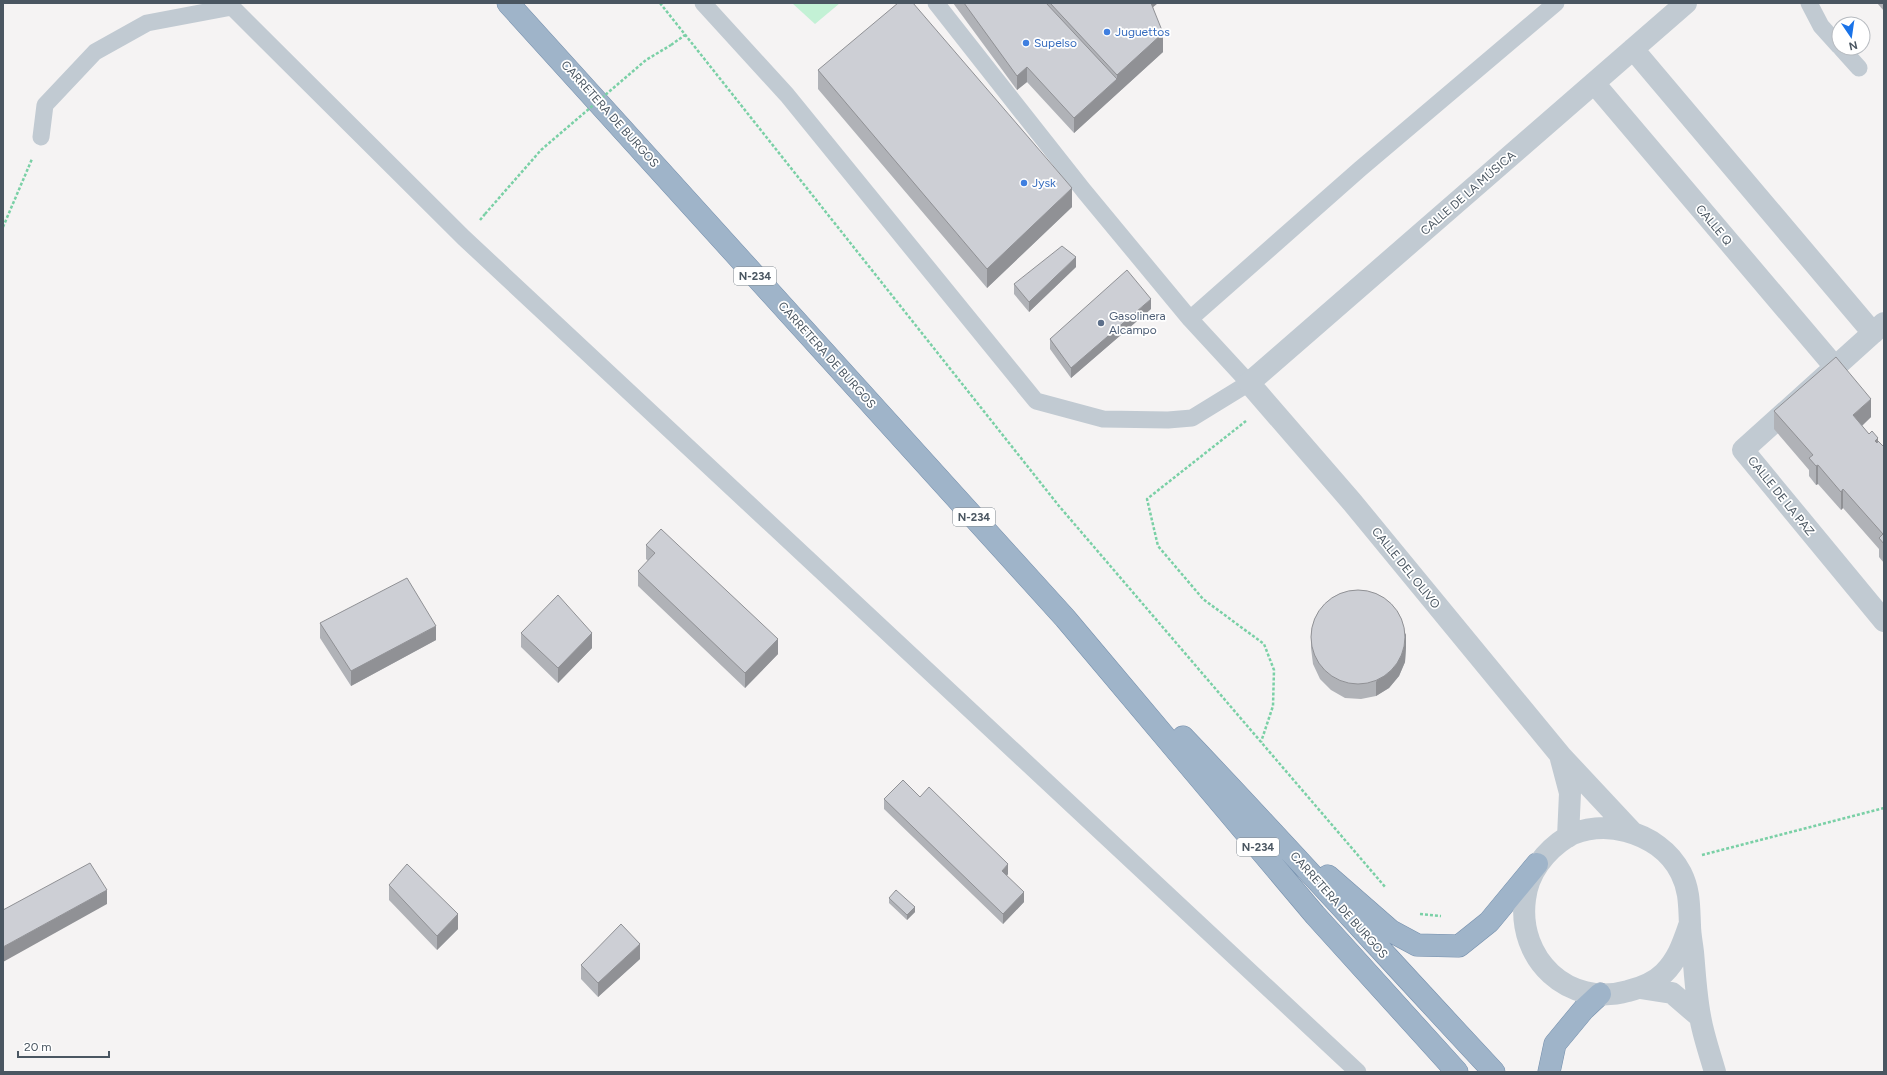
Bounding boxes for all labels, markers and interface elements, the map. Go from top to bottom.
north arrow [1831,16,1871,56]
place label: Juguettos [1115,25,1170,39]
marker: Juguettos [1102,27,1112,37]
place label: Supelso [1034,36,1077,50]
marker: Supelso [1021,38,1031,48]
text: N [1848,38,1859,53]
street label: CARRETERA DE BURGOS [558,58,662,170]
street label: CALLE DE LA MÚSICA [1418,148,1518,238]
place label: Jysk [1032,176,1056,190]
marker: Jysk [1019,178,1029,188]
street label: CALLE Q [1693,202,1735,248]
road number: N-234 [734,267,776,285]
street label: CARRETERA DE BURGOS [775,299,879,411]
place label: Gasolinera Alcampo [1109,309,1166,337]
marker: Gasolinera Alcampo [1096,318,1106,328]
street label: CALLE DE LA PAZ [1745,454,1817,539]
road number: N-234 [953,508,995,526]
street label: CALLE DEL OLIVO [1369,525,1443,611]
road number: N-234 [1237,838,1279,856]
street label: CARRETERA DE BURGOS [1287,849,1391,961]
scale bar [18,1033,109,1059]
text: 20 m [24,1040,52,1054]

